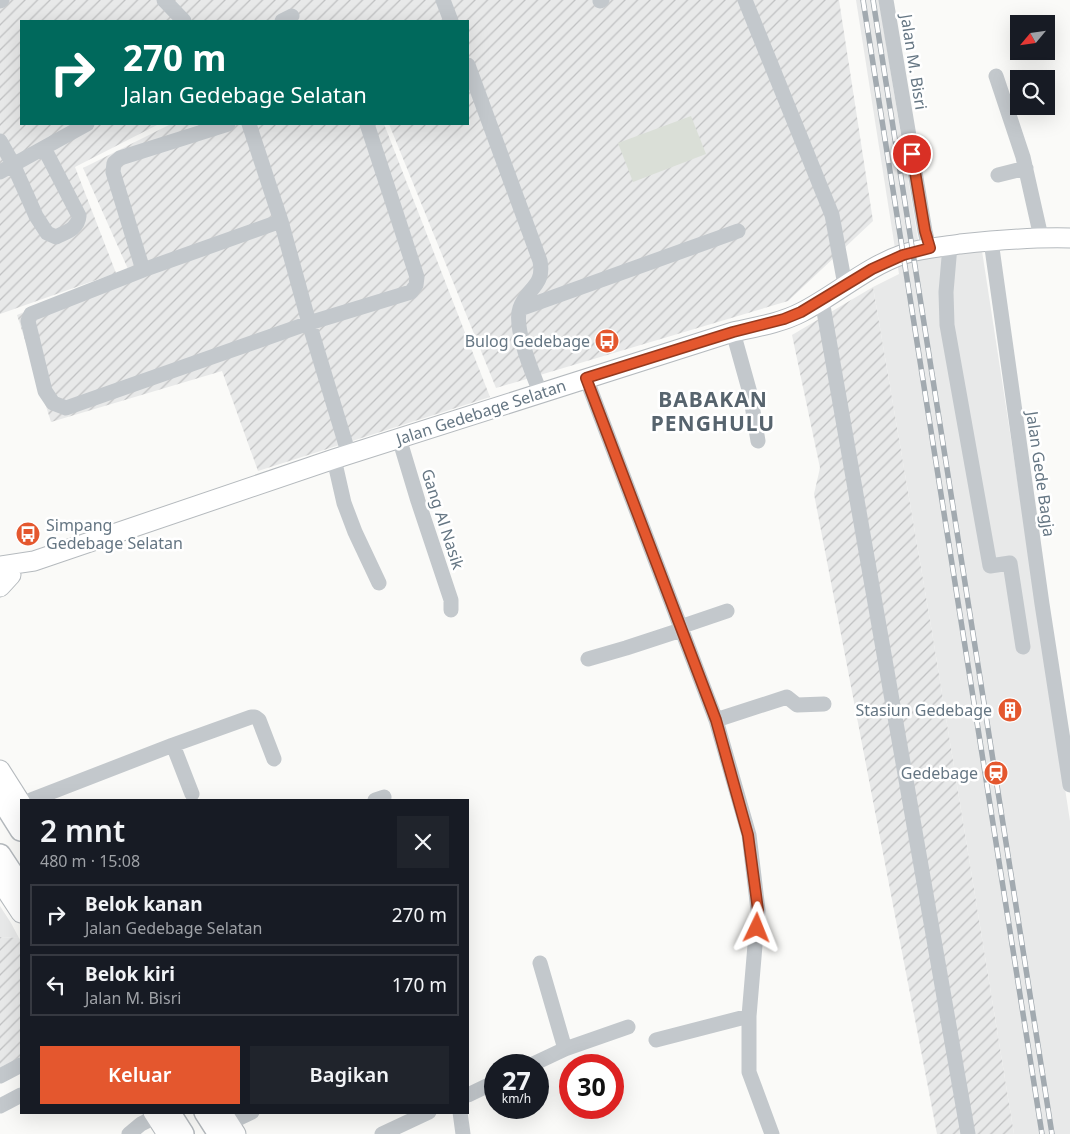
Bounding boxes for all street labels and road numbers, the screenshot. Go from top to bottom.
street label: Jalan M. Bisri [895,11,932,111]
street label: Jalan Gedebage Selatan [391,374,569,450]
street label: Jalan Gede Bagja [1021,408,1061,538]
street label: Gang Al Nasik [416,466,470,573]

